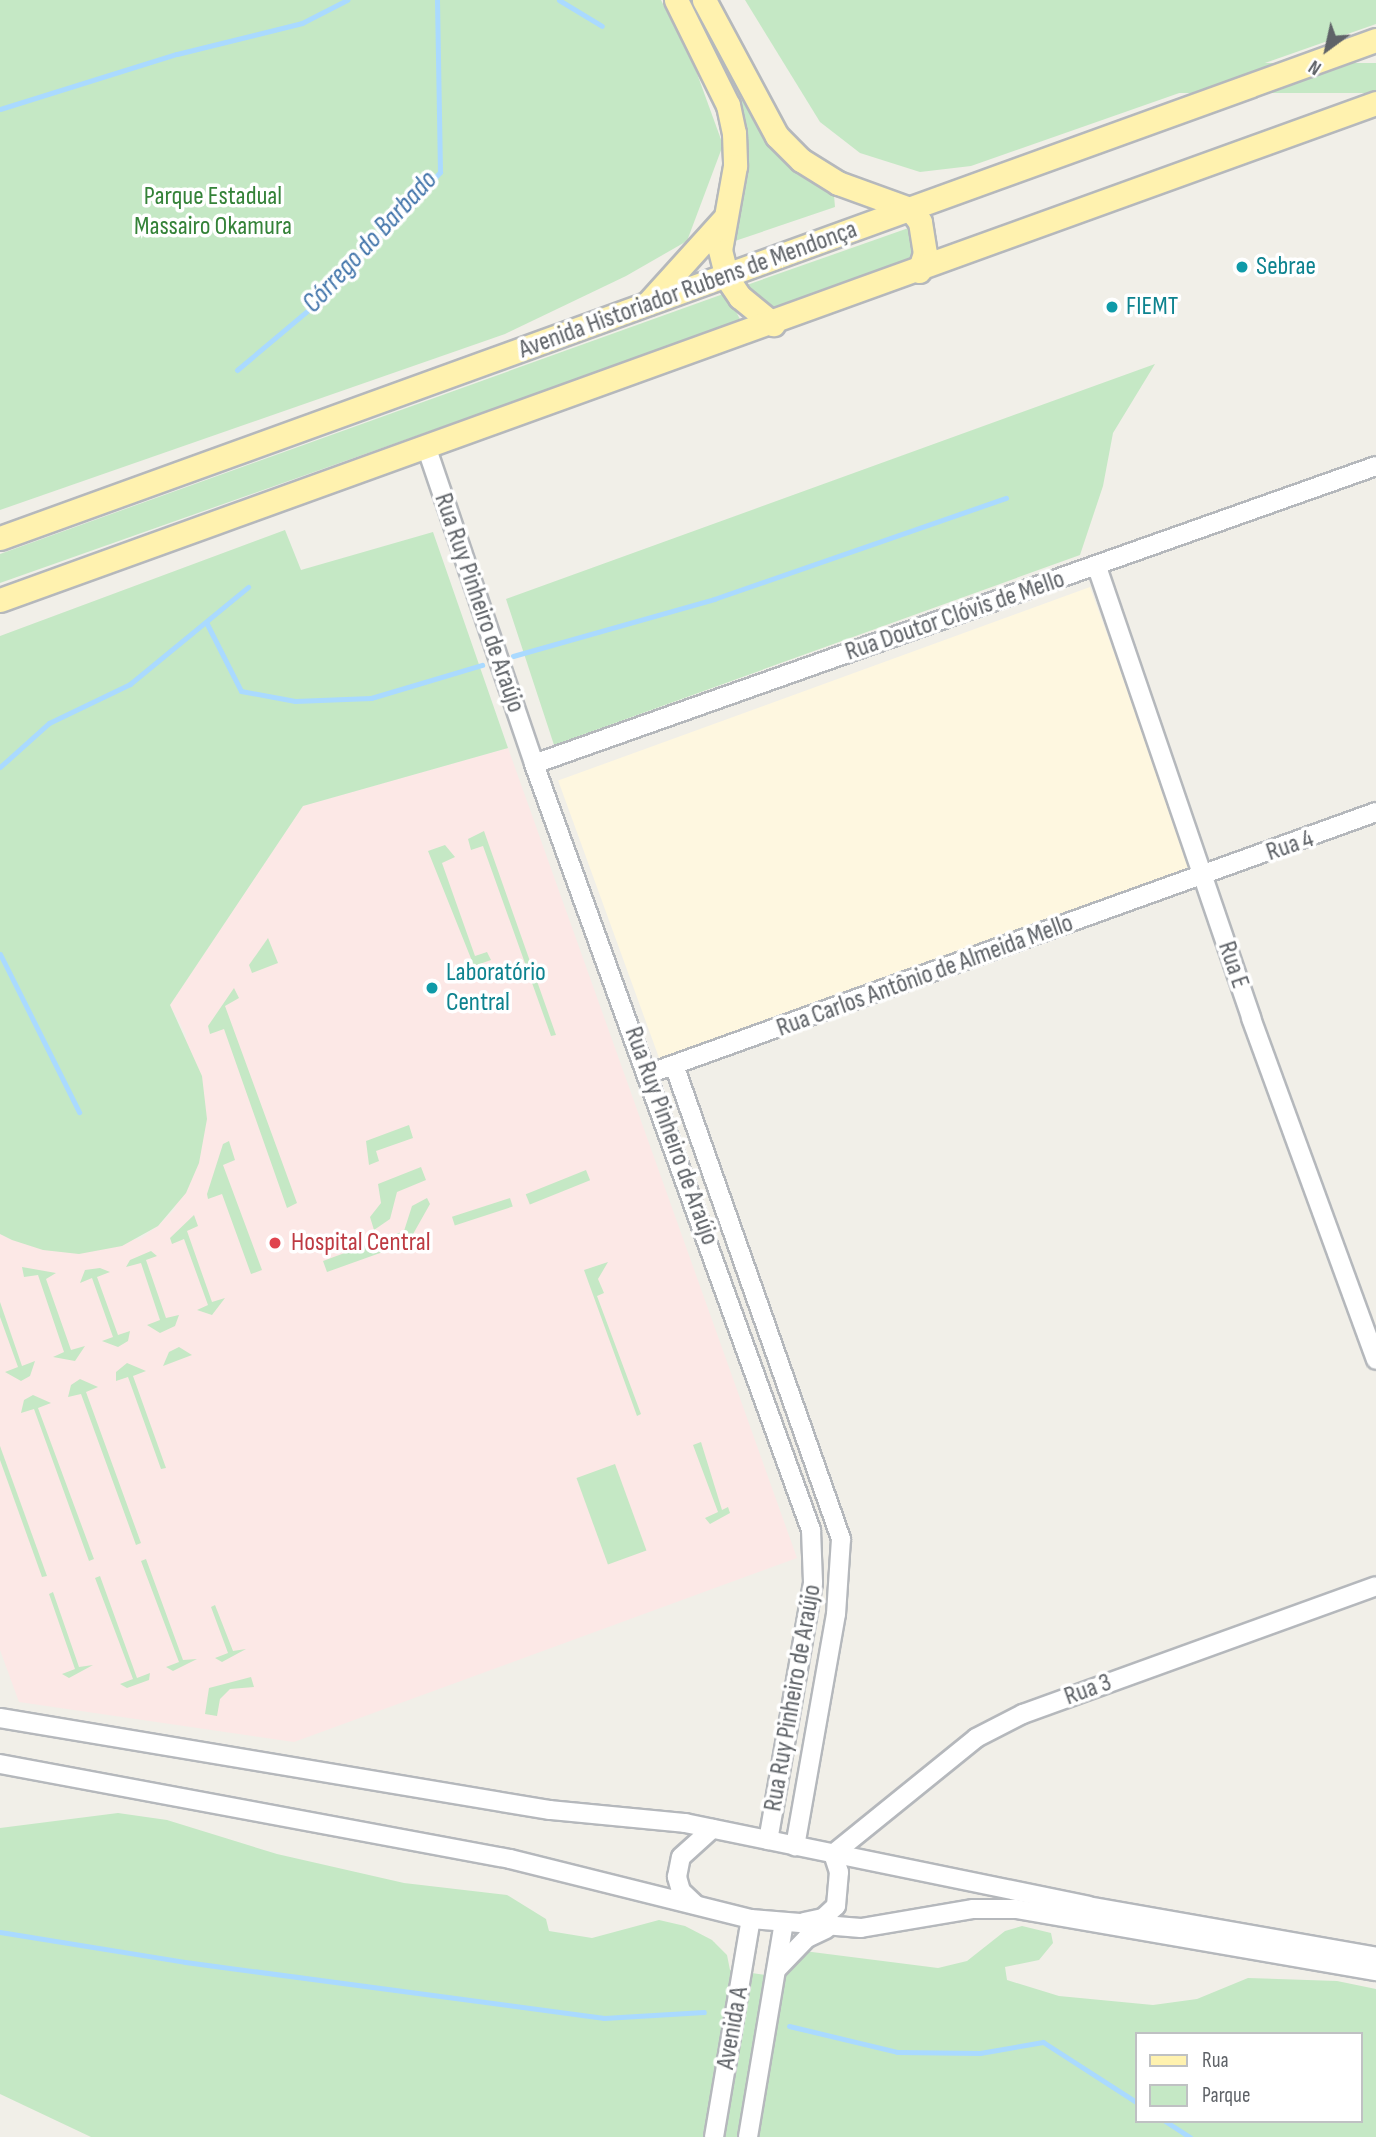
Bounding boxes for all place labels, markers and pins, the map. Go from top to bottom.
place label: Sebrae [1256,251,1316,283]
marker: Sebrae [1234,259,1250,275]
place label: FIEMT [1126,291,1178,323]
marker: FIEMT [1104,299,1120,315]
place label: Laboratório Central [446,957,546,1018]
marker: Laboratório Central [424,980,440,996]
place label: Hospital Central [291,1227,431,1259]
marker: Hospital Central [265,1233,285,1253]

